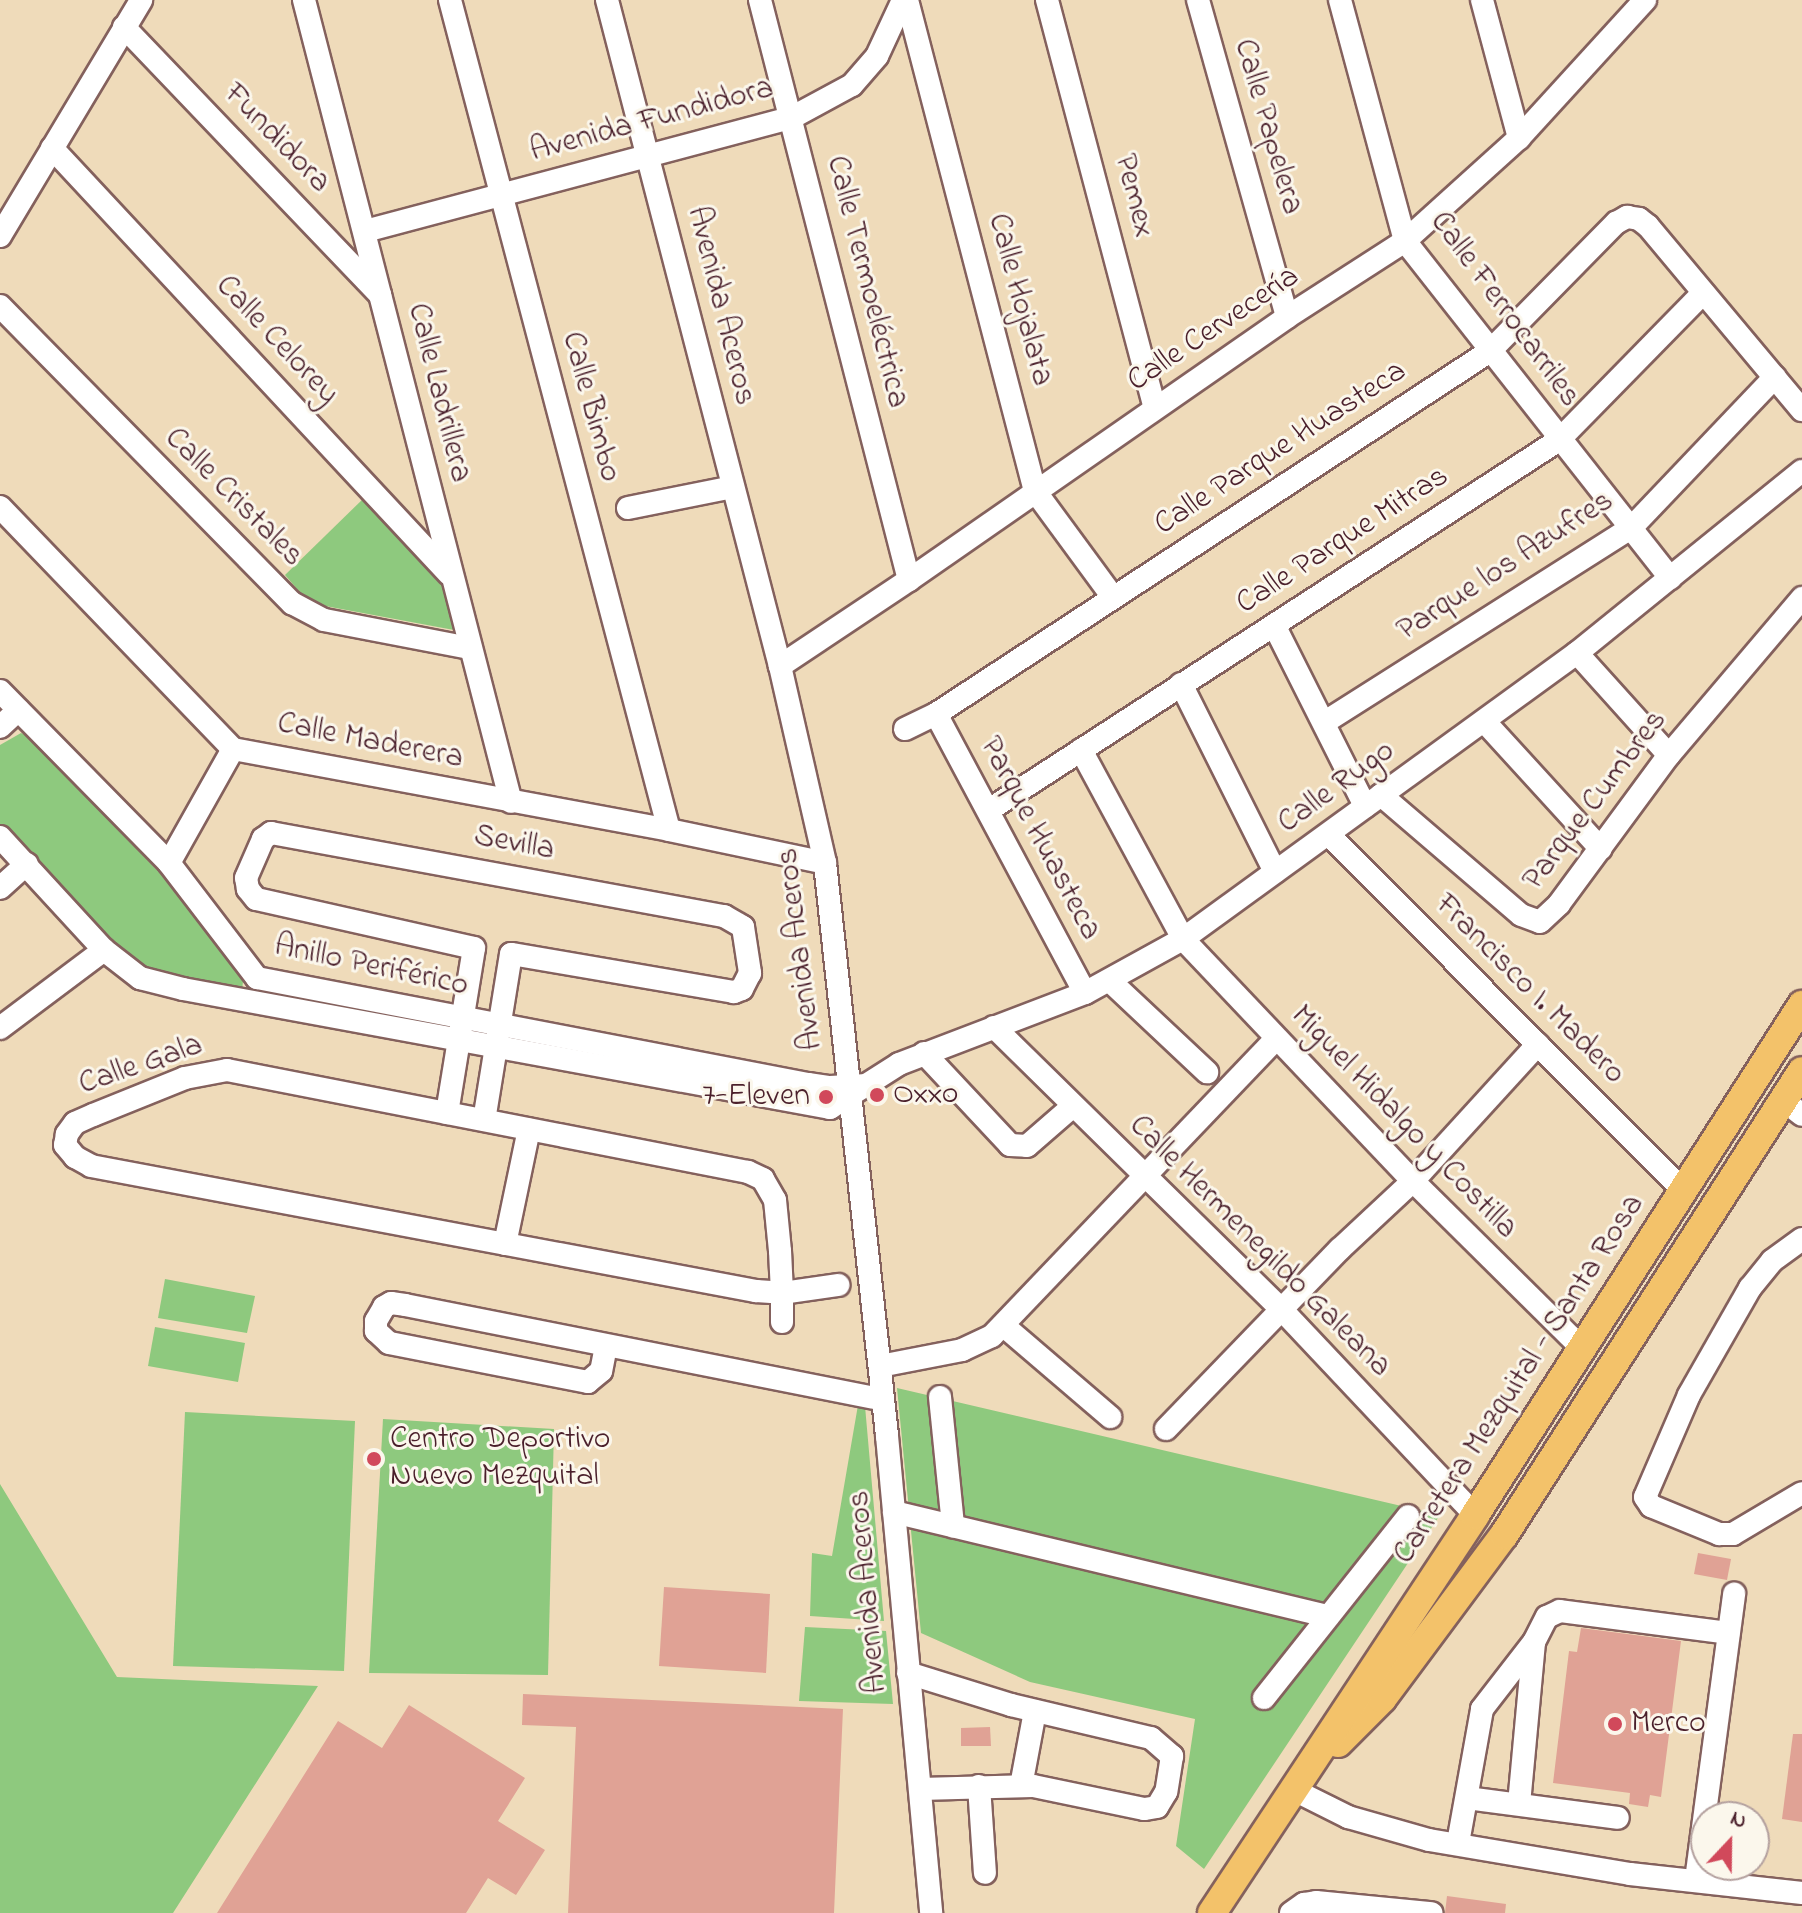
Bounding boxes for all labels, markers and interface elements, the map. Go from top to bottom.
street label: Calle Papelera [1224,35,1310,219]
street label: Avenida Fundidora [526,70,778,172]
street label: Fundidora [214,76,338,202]
street label: Pemex [1104,150,1162,242]
street label: Calle Termoeléctrica [816,152,916,412]
street label: Avenida Aceros [677,203,763,409]
street label: Calle Ferrocarriles [1420,205,1588,415]
street label: Calle Hojalata [978,210,1060,390]
street label: Calle Cervecería [1121,258,1307,402]
street label: Calle Celorey [206,268,346,414]
street label: Calle Ladrillera [397,300,479,486]
street label: Calle Bimbo [552,328,628,486]
street label: Calle Parque Huasteca [1148,353,1414,545]
street label: Calle Cristales [155,420,311,576]
street label: Calle Parque Mitras [1230,458,1456,624]
street label: Parque los Azufres [1391,483,1621,651]
street label: Parque Cumbres [1516,703,1676,899]
street label: Calle Maderera [274,705,466,779]
street label: Parque Huasteca [969,731,1109,947]
street label: Calle Rugo [1271,733,1403,843]
street label: Sevilla [471,817,557,871]
street label: Avenida Aceros [770,846,832,1052]
street label: Francisco I. Madero [1426,887,1632,1093]
street label: Anillo Periférico [271,928,471,1006]
street label: Miguel Hidalgo y Costilla [1281,998,1525,1248]
street label: Calle Gala [74,1027,208,1105]
place label: Oxxo [893,1076,958,1114]
place label: 7-Eleven [702,1078,810,1116]
marker: Oxxo [868,1086,886,1104]
marker: 7-Eleven [817,1088,835,1106]
street label: Calle Hermenegildo Galeana [1120,1108,1398,1386]
street label: Carretera Mezquital - Santa Rosa [1386,1188,1654,1572]
place label: Centro Deportivo Nuevo Mezquital [390,1422,610,1497]
marker: Centro Deportivo Nuevo Mezquital [365,1450,383,1468]
street label: Avenida Aceros [841,1489,897,1695]
place label: Merco [1631,1705,1706,1743]
marker: Merco [1606,1715,1624,1733]
north arrow [1690,1801,1770,1881]
text: N [1725,1803,1751,1838]

